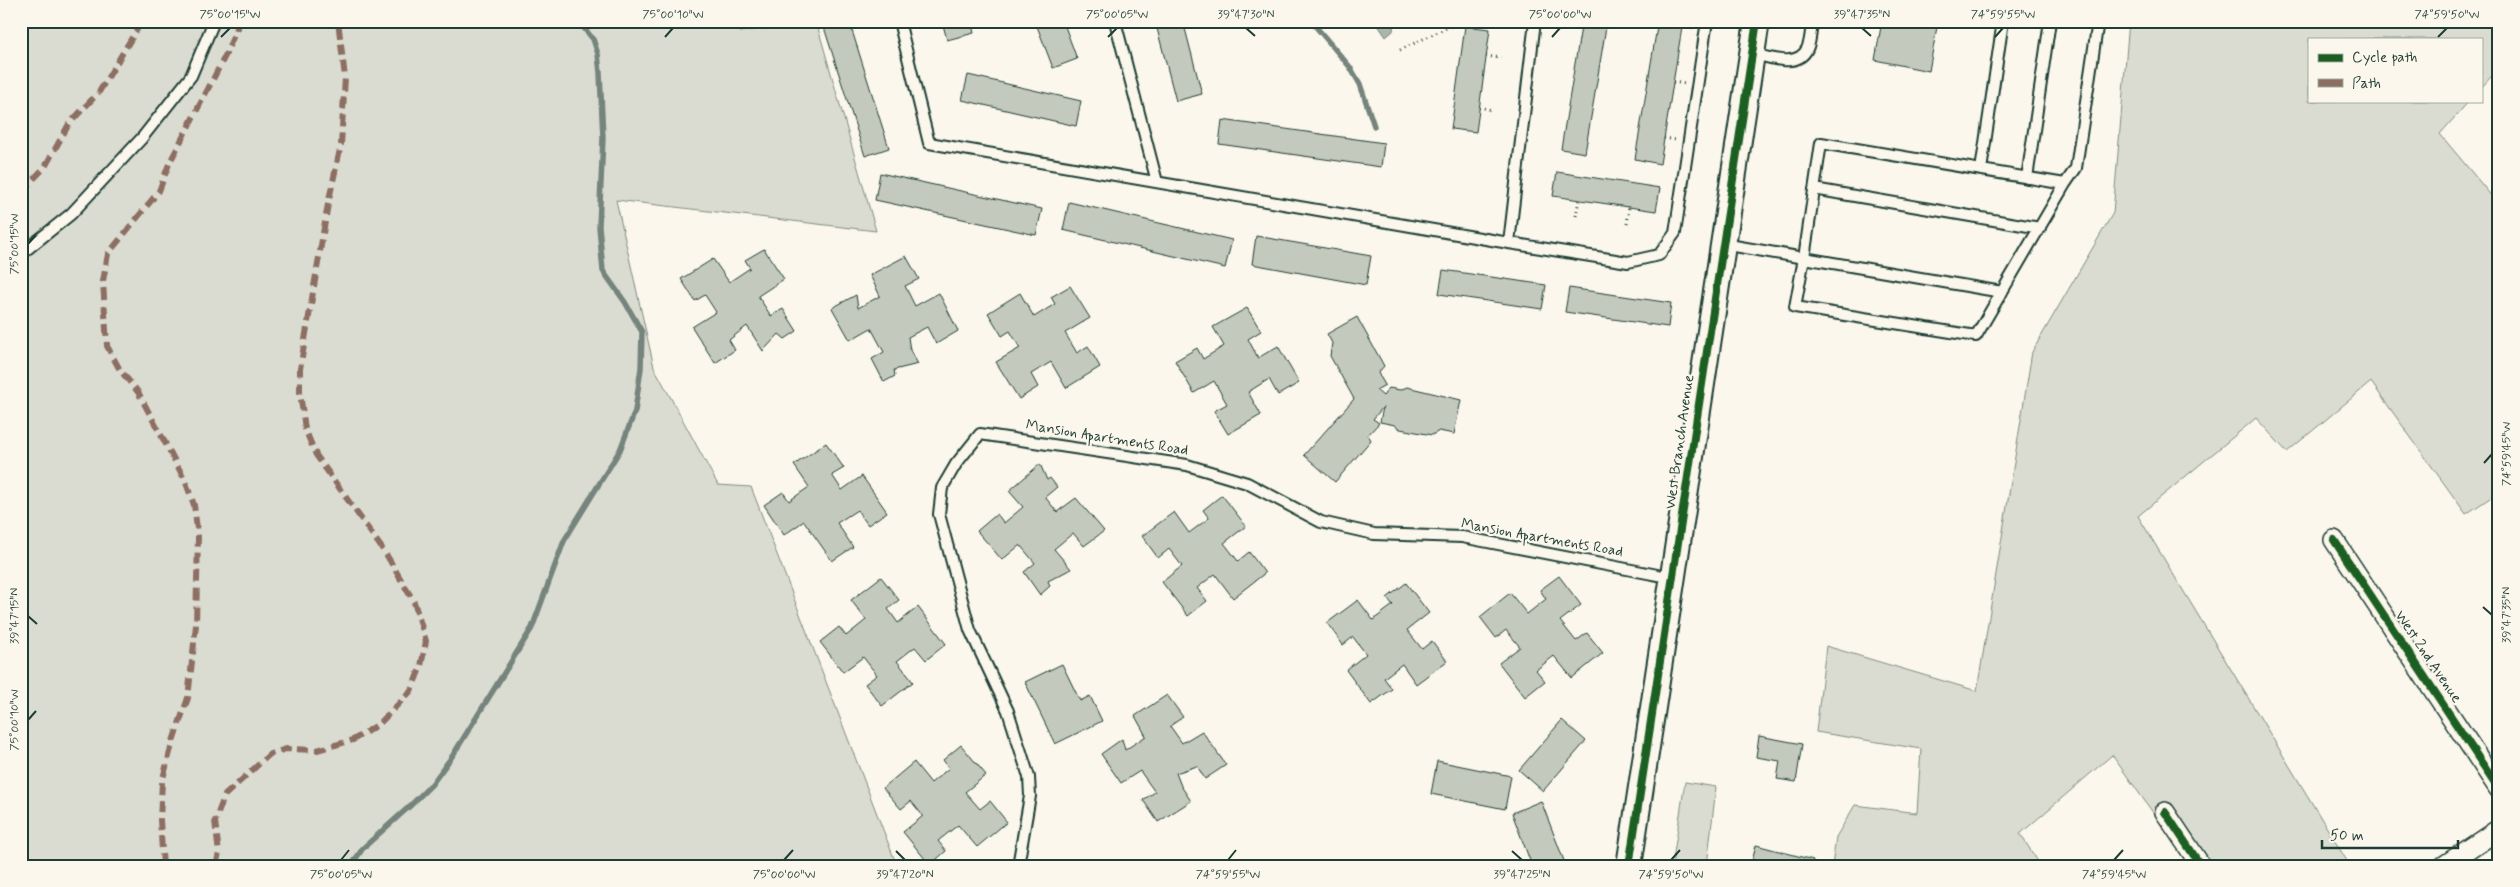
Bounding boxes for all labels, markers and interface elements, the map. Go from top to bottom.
text: 75°00'15"W [200,7,261,23]
text: 75°00'10"W [642,7,704,23]
text: 75°00'05"W [1086,7,1148,23]
text: 39°47'30"N [1218,7,1274,23]
text: 75°00'00"W [1529,7,1591,23]
text: 39°47'35"N [1834,7,1890,23]
text: 74°59'55"W [1971,7,2035,23]
text: 74°59'50"W [2415,7,2480,23]
legend [2308,38,2482,102]
text: Cycle path [2352,48,2417,68]
text: Path [2352,74,2381,94]
text: 75°00'15"W [7,213,23,274]
street label: West Branch Avenue [1661,373,1699,511]
street label: Mansion Apartments Road [1024,415,1190,462]
text: 74°59'45"W [2499,422,2515,486]
street label: Mansion Apartments Road [1459,514,1625,563]
text: 39°47'35"N [2499,587,2515,643]
text: 39°47'15"N [7,588,23,644]
street label: West 2nd Avenue [2390,607,2466,707]
text: 75°00'10"W [7,689,23,751]
scale bar [2322,817,2459,849]
text: 50 m [2330,826,2364,846]
text: 75°00'05"W [310,867,372,883]
text: 75°00'00"W [753,867,815,883]
text: 39°47'20"N [876,867,934,883]
text: 74°59'55"W [1196,867,1260,883]
text: 39°47'25"N [1494,867,1550,883]
text: 74°59'50"W [1639,867,1704,883]
text: 74°59'45"W [2082,867,2146,883]

